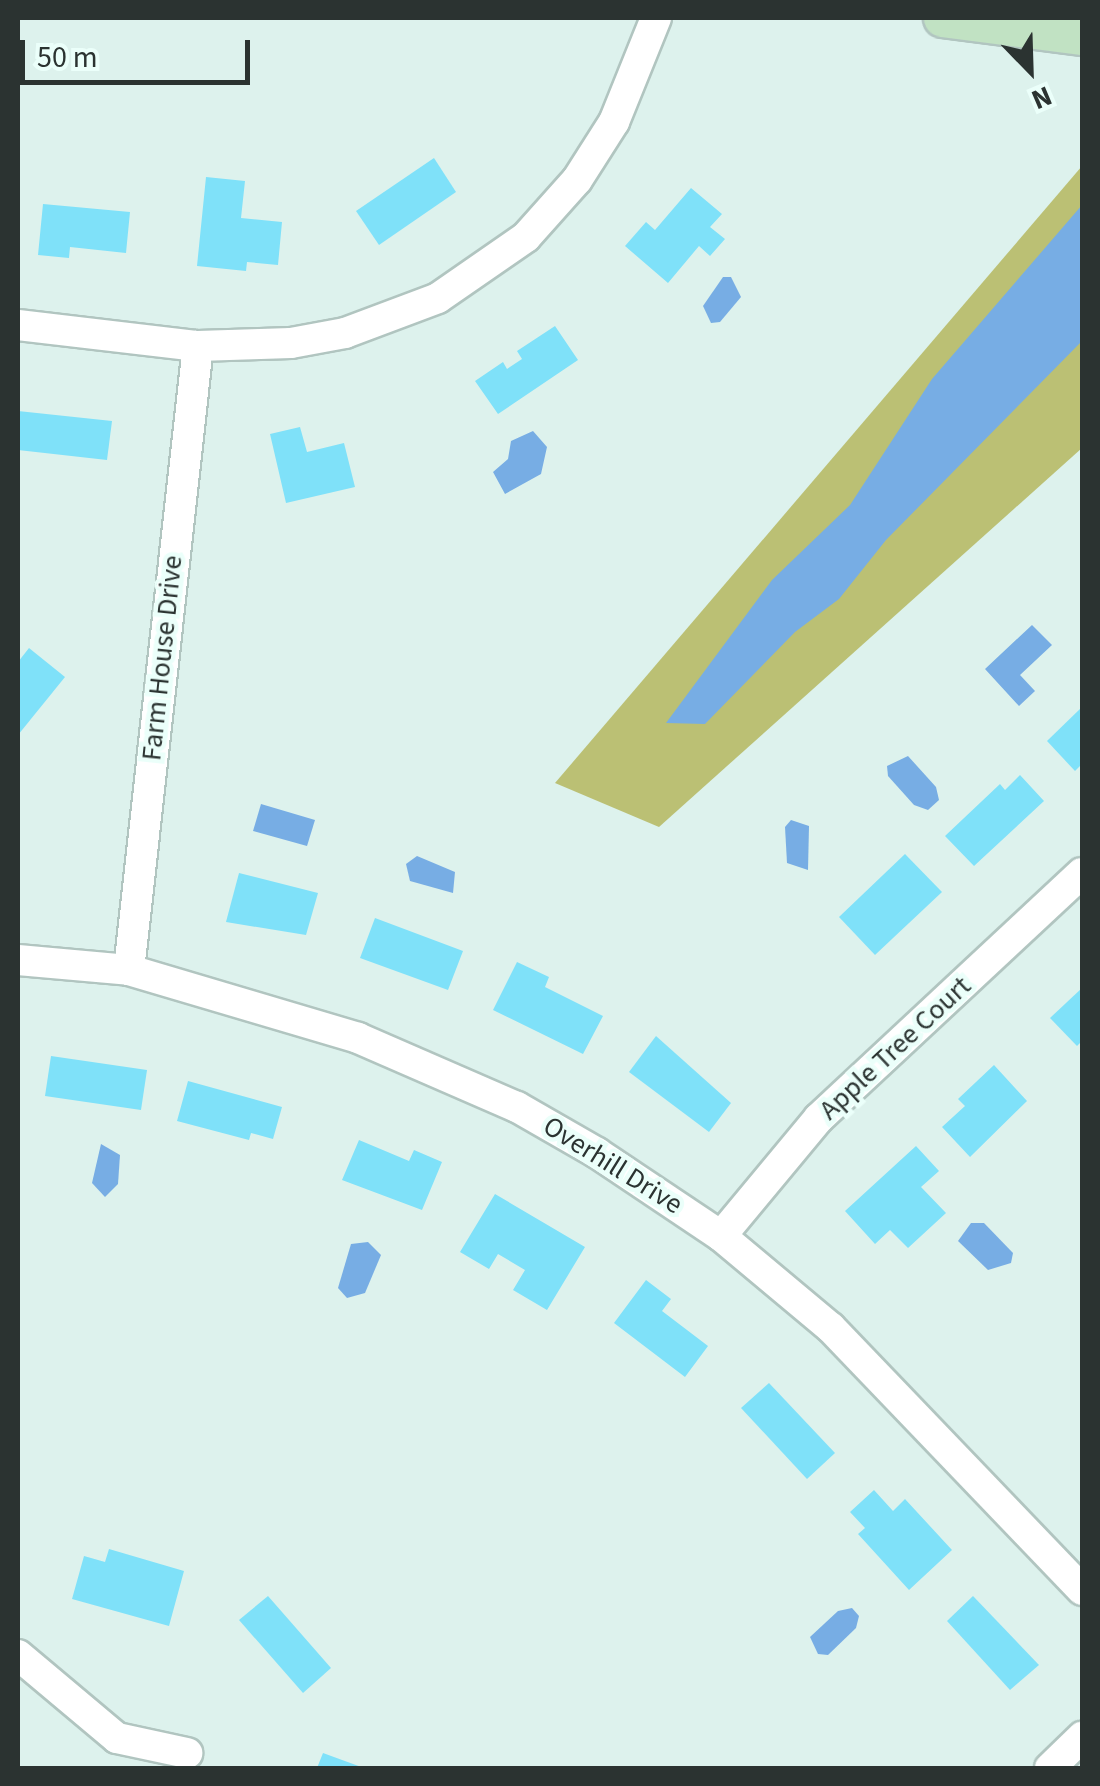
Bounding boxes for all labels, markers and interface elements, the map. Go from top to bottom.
scale bar [25,20,255,82]
north arrow [980,20,1080,120]
text: 50 m [37,36,98,79]
text: N [1025,76,1058,120]
street label: Farm House Drive [135,554,189,762]
street label: Apple Tree Court [812,969,978,1127]
street label: Overhill Drive [537,1109,689,1221]

